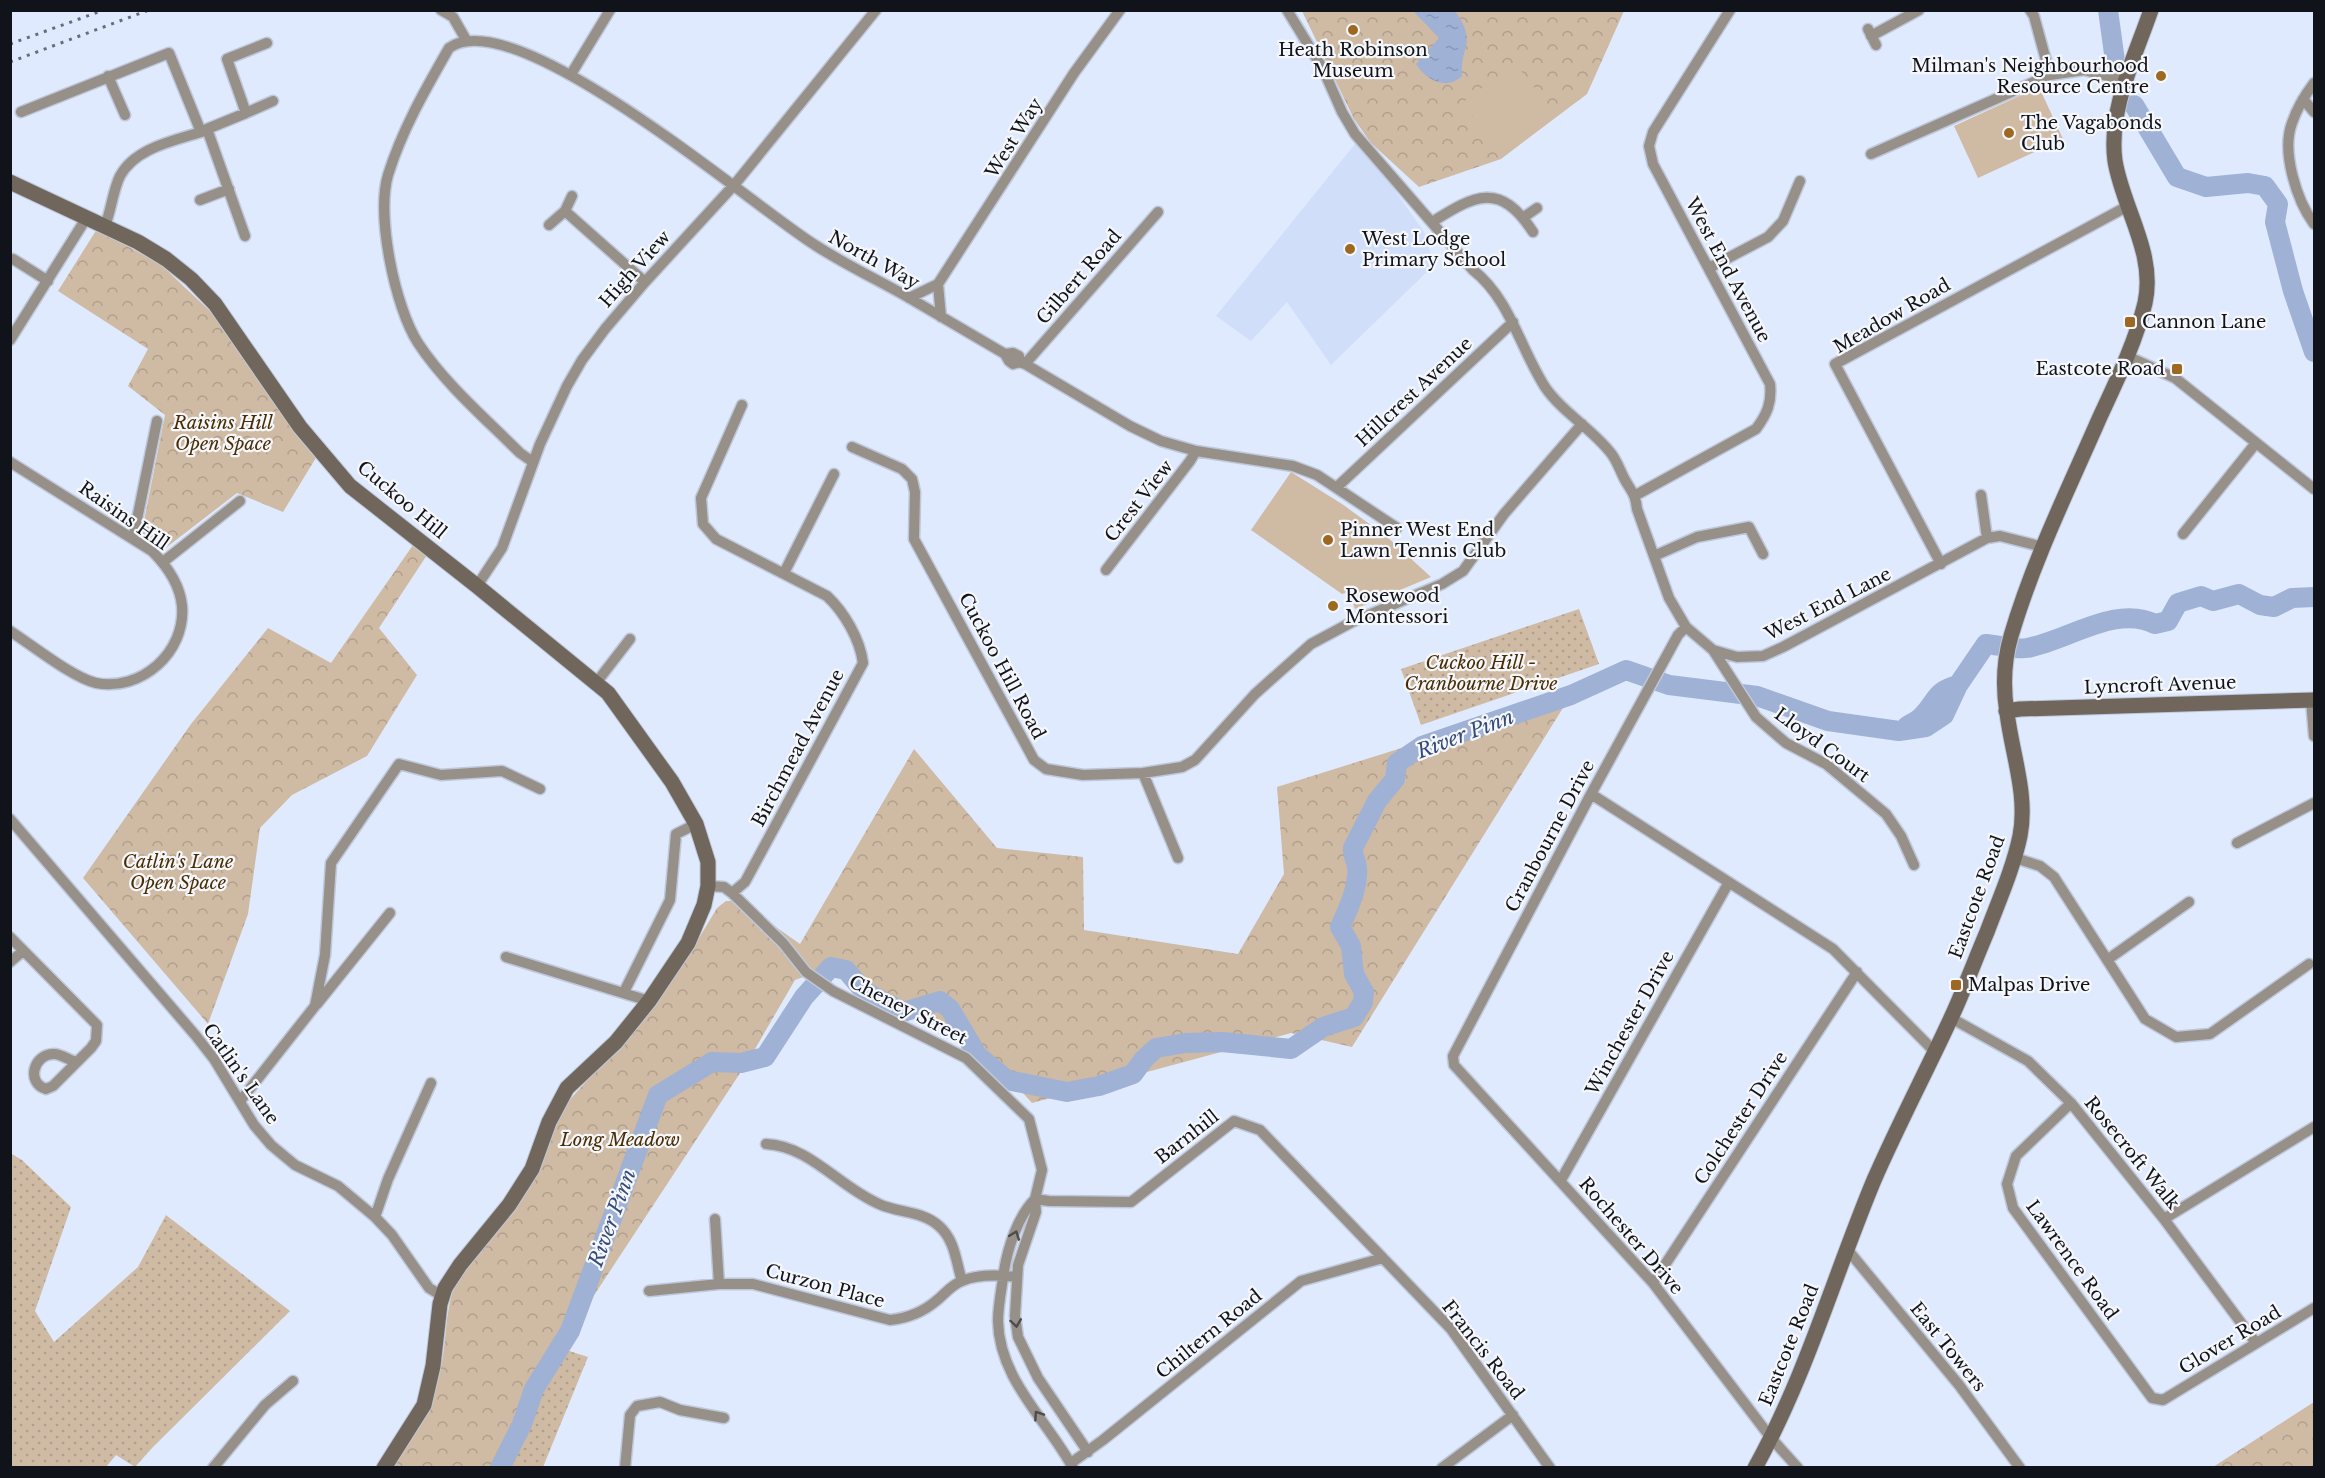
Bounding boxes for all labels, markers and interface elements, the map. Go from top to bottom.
marker: Heath Robinson Museum [1346,23,1360,37]
place label: Heath Robinson Museum [1278,39,1428,82]
place label: Milman's Neighbourhood Resource Centre [1912,55,2149,98]
marker: Milman's Neighbourhood Resource Centre [2154,69,2168,83]
street label: West Way [980,94,1047,183]
place label: The Vagabonds Club [2021,112,2162,155]
marker: The Vagabonds Club [2002,126,2016,140]
street label: West End Avenue [1680,193,1775,346]
street label: Gilbert Road [1032,225,1126,329]
street label: High View [595,226,676,312]
street label: North Way [825,226,924,294]
place label: West Lodge Primary School [1361,228,1506,271]
marker: West Lodge Primary School [1343,242,1357,256]
street label: Meadow Road [1830,274,1954,358]
place label: Cannon Lane [2142,311,2266,333]
marker: Cannon Lane [2123,315,2137,329]
street label: Hillcrest Avenue [1351,333,1477,451]
place label: Eastcote Road [2035,358,2165,380]
marker: Eastcote Road [2170,362,2184,376]
park label: Raisins Hill Open Space [172,412,273,455]
street label: Crest View [1100,455,1178,546]
street label: Cuckoo Hill [353,456,451,544]
street label: Raisins Hill [75,477,173,555]
place label: Pinner West End Lawn Tennis Club [1340,519,1506,562]
marker: Pinner West End Lawn Tennis Club [1321,533,1335,547]
street label: West End Lane [1760,563,1895,646]
place label: Rosewood Montessori [1345,585,1448,628]
street label: Cuckoo Hill Road [954,589,1050,743]
marker: Rosewood Montessori [1326,599,1340,613]
park label: Cuckoo Hill - Cranbourne Drive [1404,652,1558,695]
street label: Birchmead Avenue [747,666,849,830]
street label: Lyncroft Avenue [2083,671,2237,699]
street label: Lloyd Court [1770,703,1874,787]
water label: River Pinn [1412,705,1517,764]
street label: Cranbourne Drive [1501,756,1599,916]
street label: Eastcote Road [1944,832,2010,962]
park label: Catlin's Lane Open Space [123,851,233,894]
street label: Winchester Drive [1581,947,1679,1100]
street label: Cheney Street [845,971,971,1049]
place label: Malpas Drive [1968,974,2090,996]
marker: Malpas Drive [1949,978,1963,992]
street label: Catlin's Lane [198,1019,284,1129]
street label: Colchester Drive [1690,1047,1792,1189]
street label: Rosecroft Walk [2080,1092,2184,1214]
street label: Barnhill [1151,1105,1223,1169]
park label: Long Meadow [559,1129,680,1151]
water label: River Pinn [583,1166,641,1271]
street label: Rochester Drive [1574,1173,1688,1299]
street label: Lawrence Road [2021,1196,2123,1324]
one-way arrow [1008,1230,1020,1241]
street label: Curzon Place [763,1260,887,1312]
street label: Eastcote Road [1755,1281,1823,1409]
street label: Chiltern Road [1152,1285,1266,1383]
street label: Francis Road [1437,1296,1529,1404]
street label: East Towers [1905,1298,1991,1396]
street label: Glover Road [2175,1301,2285,1379]
one-way arrow [1010,1319,1022,1328]
one-way arrow [1034,1411,1045,1422]

